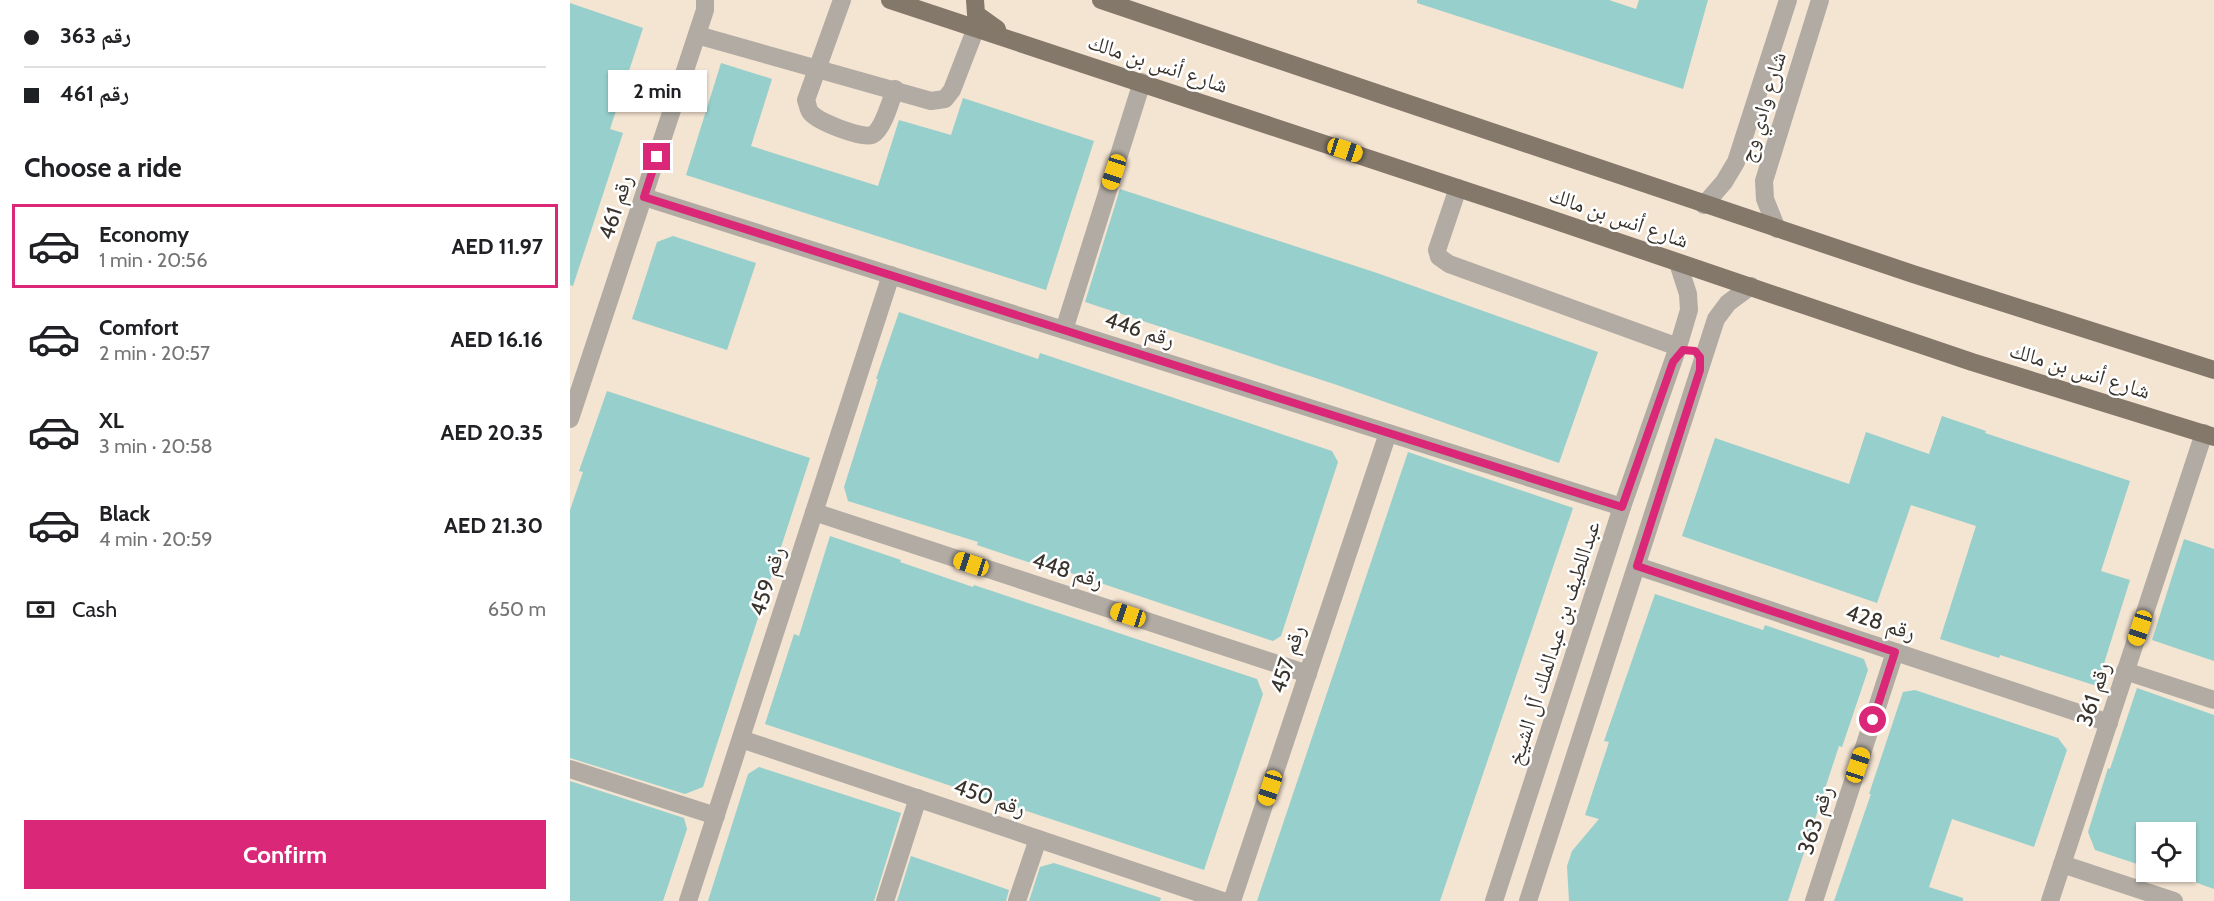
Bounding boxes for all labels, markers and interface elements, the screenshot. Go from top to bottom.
text: رقم 363 [60,22,131,49]
street label: شارع أنس بن مالك [1084,28,1231,99]
street label: شارع وادي وج [1733,49,1796,167]
callout: 2 min [608,70,706,112]
text: 2 min [633,79,682,103]
text: رقم 461 [60,80,129,107]
car [1325,136,1365,164]
route end [643,143,670,170]
text: Choose a ride [24,151,182,184]
car [1100,152,1128,192]
street label: رقم 461 [592,171,640,243]
street label: شارع أنس بن مالك [1546,181,1692,254]
icon: car [27,219,81,273]
text: Economy [99,221,189,248]
text: AED 11.97 [452,233,543,260]
text: 1 min · 20:56 [99,248,208,272]
street label: رقم 446 [1101,305,1178,354]
icon: car [27,312,81,366]
text: Comfort [99,314,178,341]
text: AED 16.16 [451,326,543,353]
street label: شارع أنس بن مالك [2006,336,2153,405]
text: 2 min · 20:57 [99,341,210,365]
icon: car [27,405,81,459]
text: XL [99,407,124,434]
text: AED 20.35 [440,419,543,446]
text: 3 min · 20:58 [99,434,213,458]
icon: car [27,498,81,552]
text: Black [99,500,150,527]
text: AED 21.30 [444,512,543,539]
street label: عبداللطيف بن عبدالملك آل الشيخ [1501,517,1606,769]
text: 4 min · 20:59 [99,527,213,551]
street label: رقم 459 [744,543,792,620]
street label: رقم 448 [1029,546,1107,596]
car [951,550,991,578]
icon: cash [24,593,57,626]
text: Cash [72,596,117,623]
text: 650 m [488,597,546,621]
street label: رقم 428 [1842,599,1919,647]
car [1108,601,1148,629]
car [2126,608,2154,648]
street label: رقم 457 [1264,622,1312,697]
street label: رقم 361 [2070,659,2117,730]
route start [1859,706,1886,733]
car [1844,745,1872,785]
car [1256,768,1284,808]
street label: رقم 450 [950,773,1029,823]
street label: رقم 363 [1792,782,1840,858]
button: Confirm [24,820,546,889]
map controls [2136,822,2196,882]
button: locate [2136,822,2196,882]

